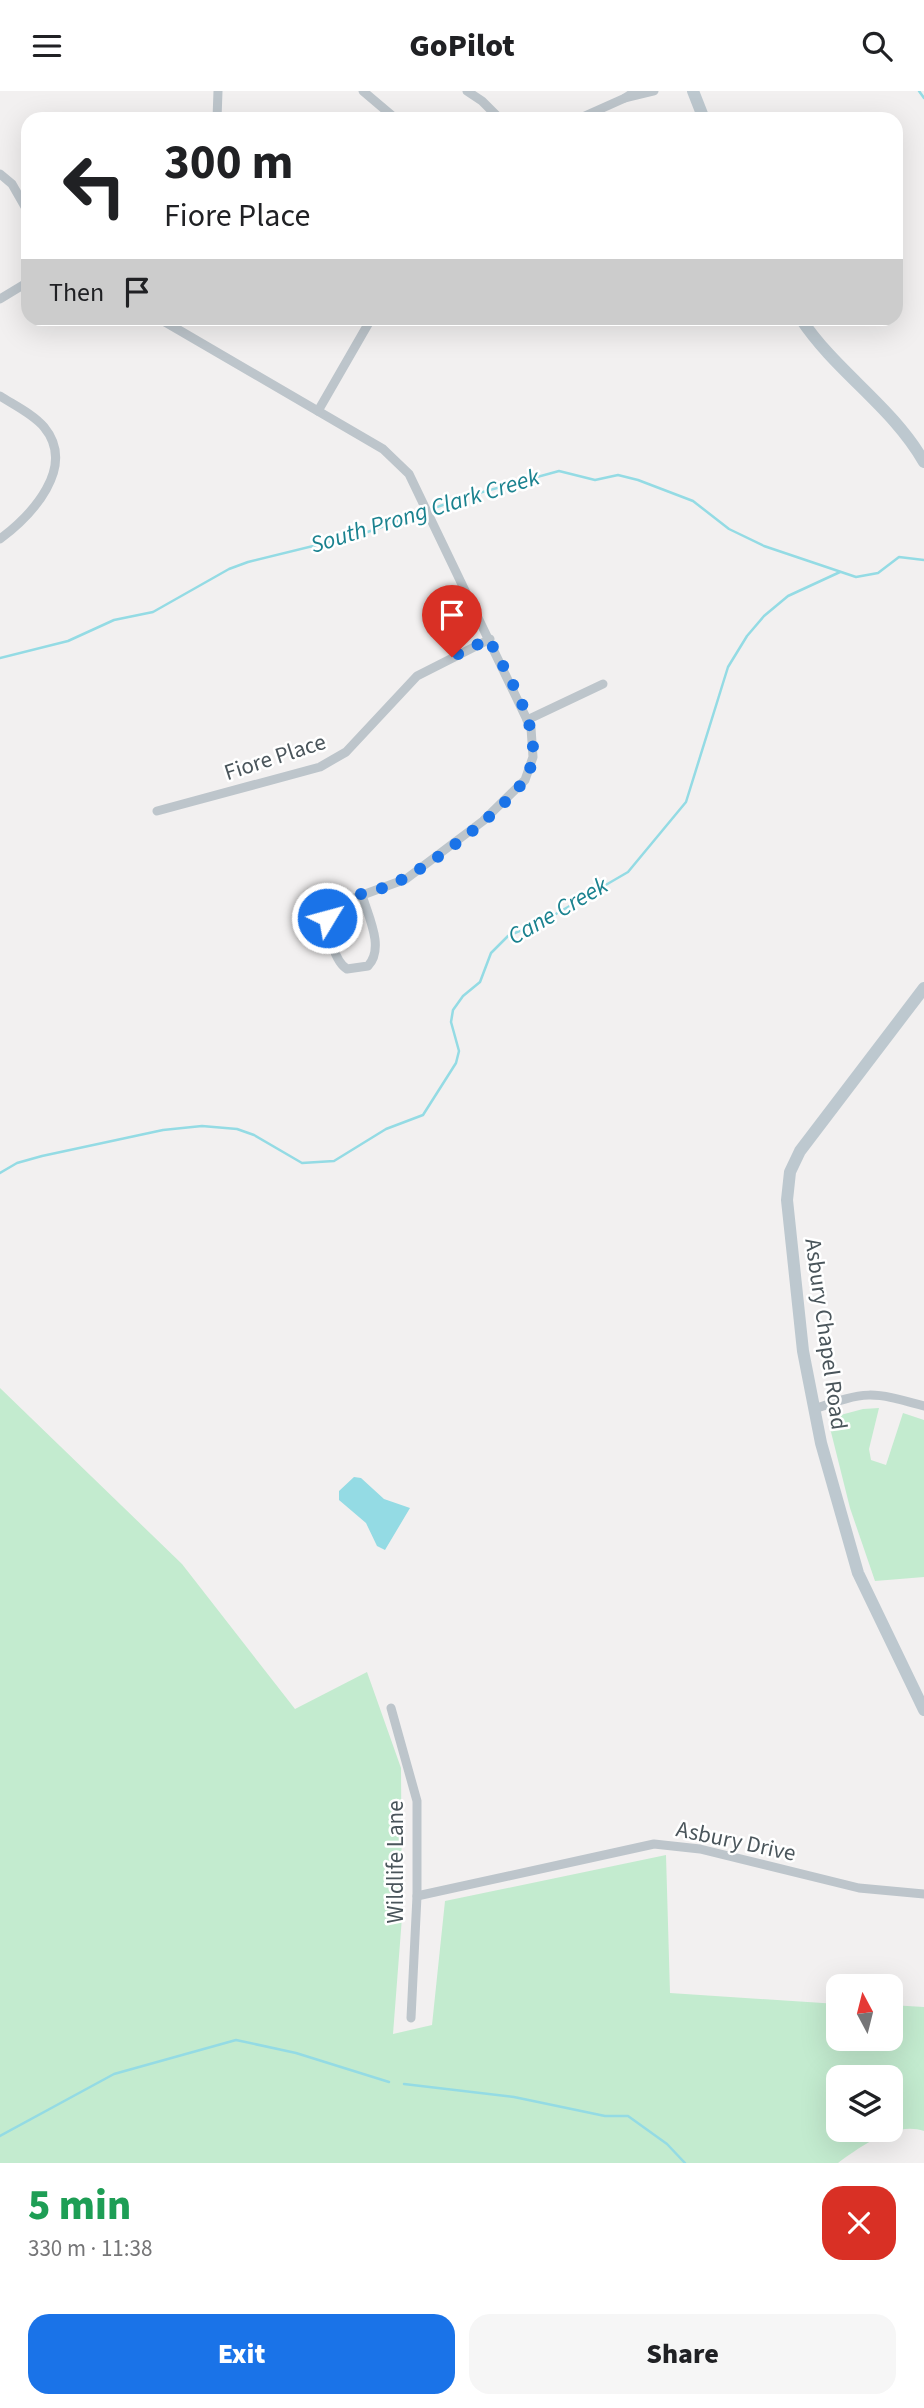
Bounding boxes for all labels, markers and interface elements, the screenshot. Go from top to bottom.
text: GoPilot [409,23,515,69]
icon: menu [28,27,66,65]
icon: search [858,27,896,65]
text: 300 m [164,128,293,198]
icon: left [49,140,140,231]
text: Fiore Place [164,193,310,239]
icon: arrive [118,273,156,311]
text: Then [49,274,104,311]
water label: South Prong Clark Creek [306,459,544,563]
pin [422,585,482,657]
icon: arrive [433,596,471,634]
street label: Fiore Place [220,725,330,789]
water label: Cane Creek [501,868,615,954]
position arrow [290,881,364,955]
street label: Asbury Chapel Road [796,1236,856,1432]
street label: Wildlife Lane [379,1800,412,1924]
street label: Asbury Drive [673,1812,799,1870]
north arrow [826,1974,903,2051]
map controls [826,1974,903,2142]
button: layers [826,2065,903,2142]
text: 5 min [28,2176,131,2236]
button: close [822,2186,896,2260]
text: 330 m · 11:38 [28,2232,152,2265]
button: Exit [28,2314,455,2394]
button: Share [469,2314,896,2394]

